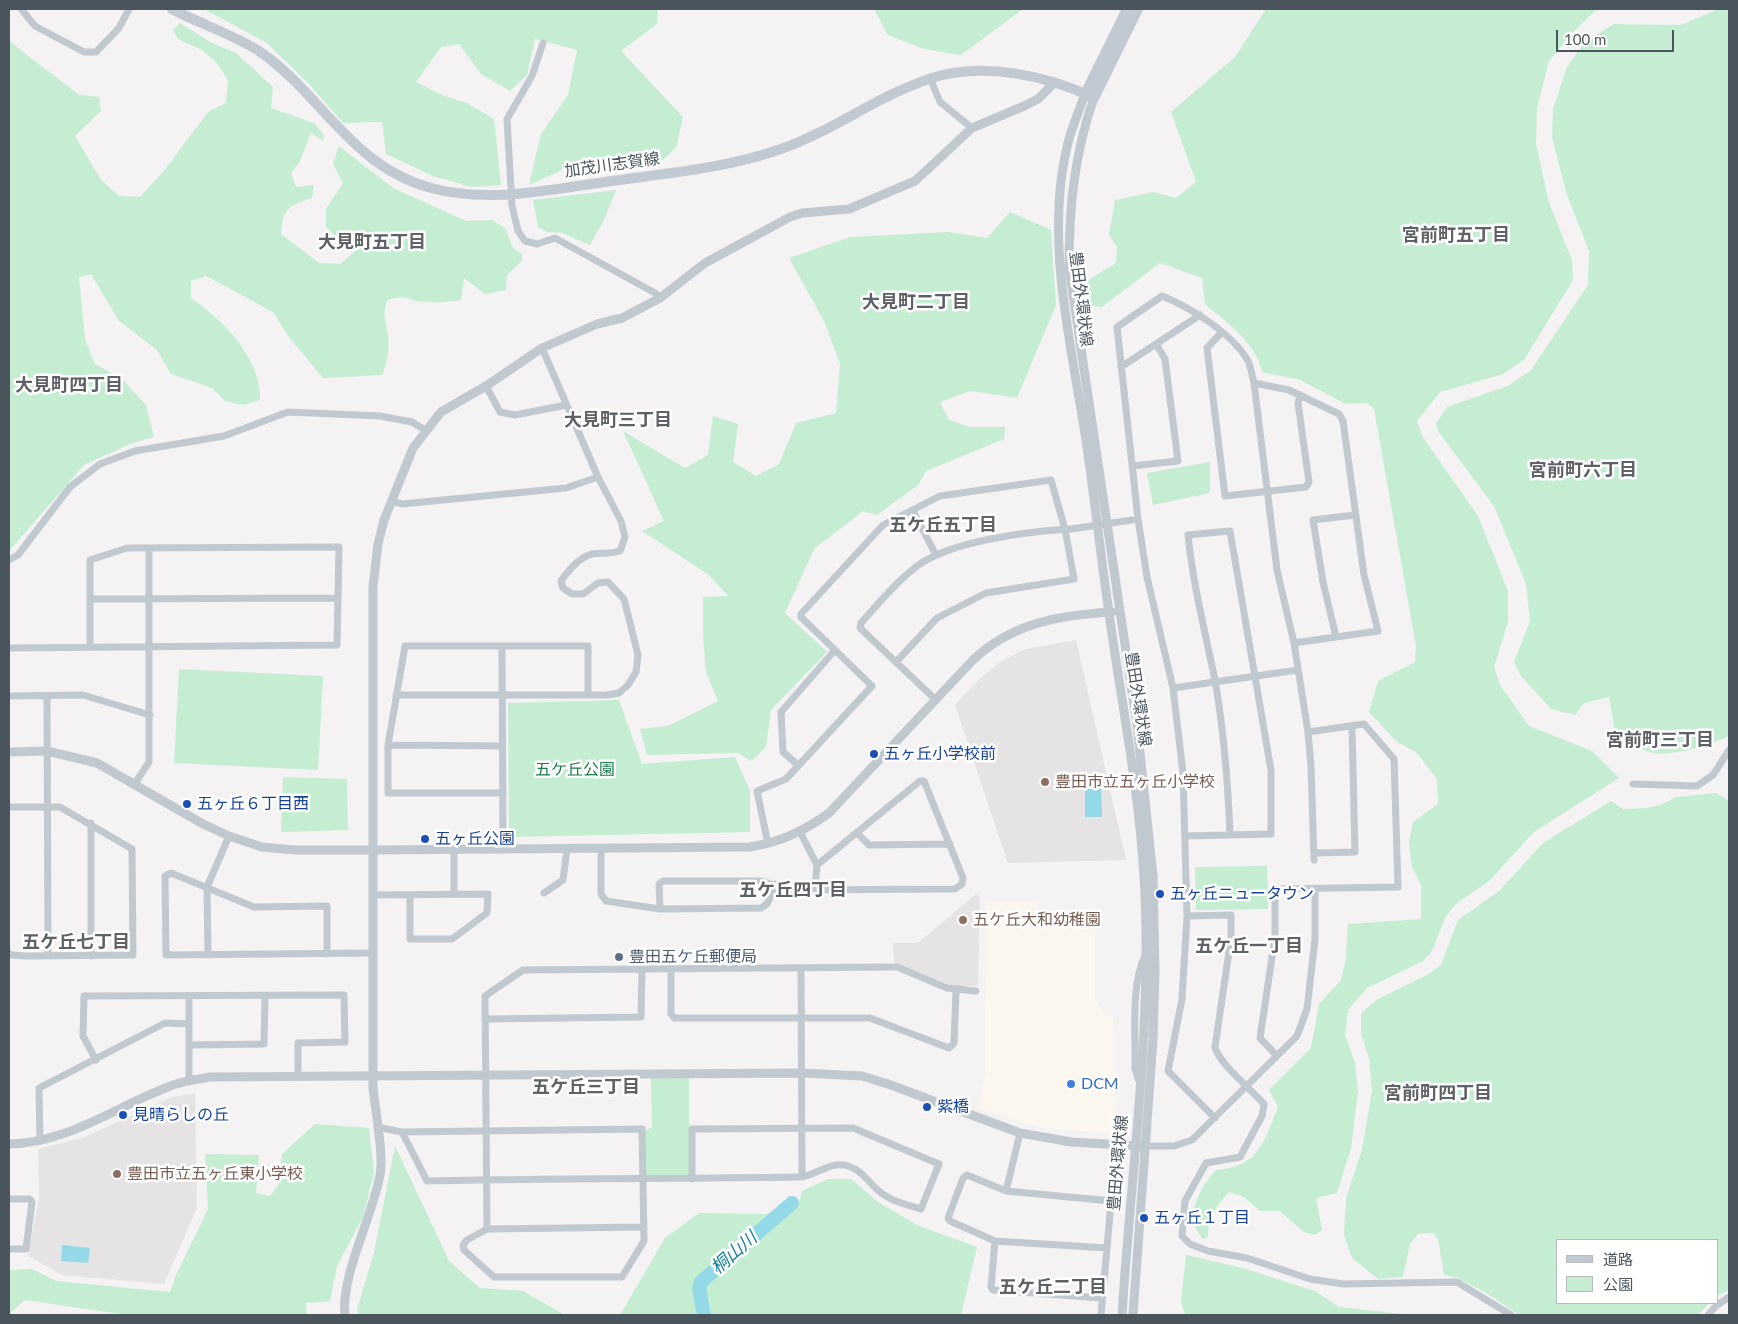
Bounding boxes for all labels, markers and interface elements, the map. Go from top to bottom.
scale bar [1558,20,1676,52]
text: 100 m [1564,30,1606,48]
street label: 加茂川志賀線 [563,149,661,181]
district label: 宮前町五丁目 [1402,224,1510,246]
district label: 大見町五丁目 [318,231,426,253]
street label: 豊田外環状線 [1066,250,1096,348]
district label: 大見町二丁目 [862,291,970,313]
district label: 大見町四丁目 [15,374,123,396]
district label: 大見町三丁目 [564,409,672,431]
district label: 宮前町六丁目 [1529,459,1637,481]
district label: 五ケ丘五丁目 [889,514,997,536]
street label: 豊田外環状線 [1121,650,1155,748]
district label: 宮前町三丁目 [1606,729,1714,751]
place label: 五ヶ丘小学校前 [884,744,996,764]
marker: 五ヶ丘小学校前 [868,748,880,760]
park label: 五ケ丘公園 [535,760,615,780]
place label: 豊田市立五ヶ丘小学校 [1055,772,1215,792]
marker: 豊田市立五ヶ丘小学校 [1039,776,1051,788]
place label: 五ヶ丘６丁目西 [197,794,309,814]
marker: 五ヶ丘６丁目西 [181,798,193,810]
place label: 五ヶ丘公園 [435,829,515,849]
marker: 五ヶ丘公園 [419,833,431,845]
district label: 五ケ丘四丁目 [739,879,847,901]
place label: 五ヶ丘ニュータウン [1170,884,1314,904]
marker: 五ヶ丘ニュータウン [1154,888,1166,900]
place label: 五ケ丘大和幼稚園 [973,910,1101,930]
marker: 五ケ丘大和幼稚園 [957,914,969,926]
district label: 五ケ丘七丁目 [22,931,130,953]
district label: 五ケ丘一丁目 [1195,935,1303,957]
place label: 豊田五ケ丘郵便局 [629,947,757,967]
marker: 豊田五ケ丘郵便局 [613,951,625,963]
place label: DCM [1081,1074,1119,1094]
district label: 五ケ丘三丁目 [532,1076,640,1098]
marker: DCM [1065,1078,1077,1090]
district label: 宮前町四丁目 [1384,1082,1492,1104]
place label: 紫橋 [937,1097,969,1117]
marker: 紫橋 [921,1101,933,1113]
place label: 見晴らしの丘 [133,1105,229,1125]
marker: 見晴らしの丘 [117,1109,129,1121]
street label: 豊田外環状線 [1104,1114,1132,1212]
place label: 豊田市立五ヶ丘東小学校 [127,1164,303,1184]
marker: 豊田市立五ヶ丘東小学校 [111,1168,123,1180]
place label: 五ヶ丘１丁目 [1154,1208,1250,1228]
marker: 五ヶ丘１丁目 [1138,1212,1150,1224]
water label: 桐山川 [707,1227,761,1279]
legend [1556,1239,1718,1304]
text: 道路 [1603,1250,1633,1268]
text: 公園 [1603,1275,1633,1293]
district label: 五ケ丘二丁目 [999,1276,1107,1298]

